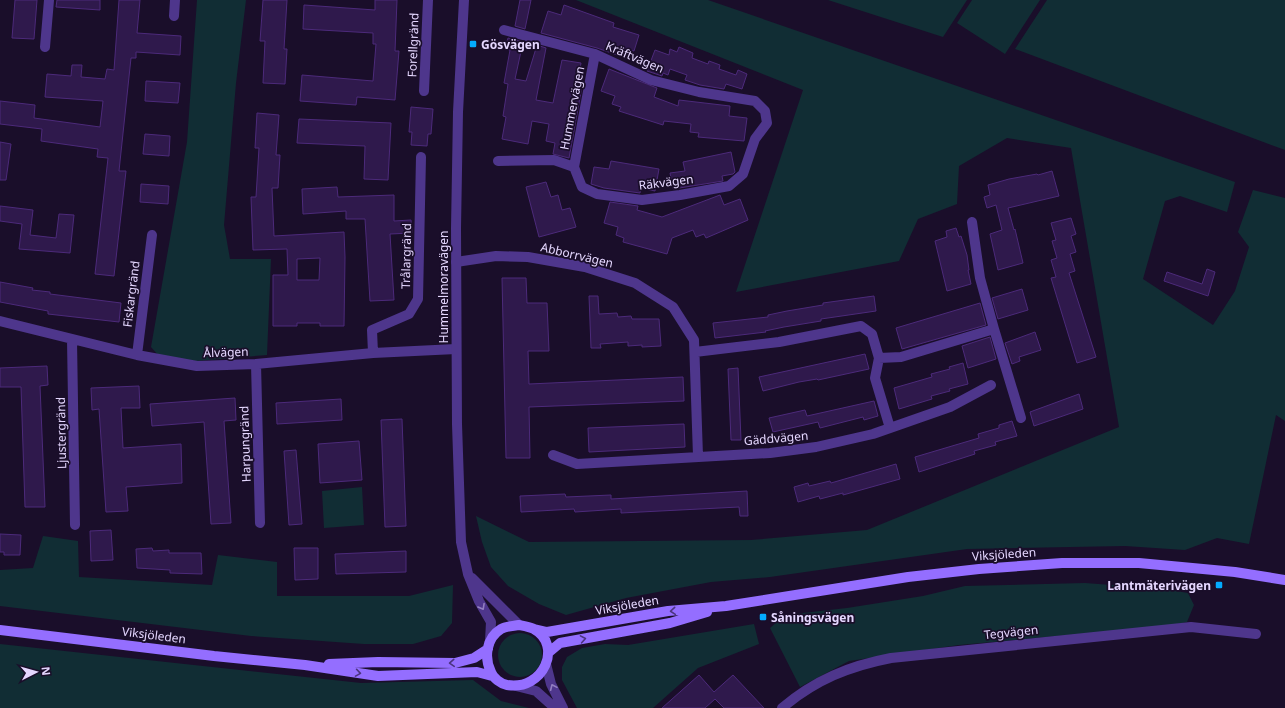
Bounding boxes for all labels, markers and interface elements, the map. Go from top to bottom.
street label: Forellgränd [403,12,423,78]
place label: Gösvägen [481,36,540,53]
street label: Kräftvägen [603,37,667,77]
marker: Gösvägen [468,39,478,49]
street label: Hummervägen [556,65,588,151]
street label: Räkvägen [638,170,694,194]
street label: Trålargränd [397,223,415,289]
street label: Hummelmoravägen [435,231,452,343]
street label: Abborrvägen [539,238,615,272]
street label: Fiskargränd [118,260,144,328]
street label: Ålvägen [203,343,249,361]
street label: Ljustergränd [52,397,70,469]
street label: Harpungränd [235,406,255,482]
street label: Gäddvägen [743,427,809,449]
street label: Viksjöleden [971,543,1037,565]
place label: Lantmäterivägen [1107,577,1211,594]
marker: Lantmäterivägen [1214,580,1224,590]
street label: Viksjöleden [594,591,660,619]
one-way arrow [478,603,485,610]
one-way arrow [670,606,676,615]
place label: Såningsvägen [771,609,854,626]
marker: Såningsvägen [758,612,768,622]
street label: Tegvägen [983,621,1039,643]
street label: Viksjöleden [121,623,187,647]
one-way arrow [580,635,586,644]
north arrow [16,652,56,692]
one-way arrow [449,658,455,667]
text: N [39,666,54,676]
one-way arrow [354,668,361,677]
one-way arrow [550,683,558,691]

